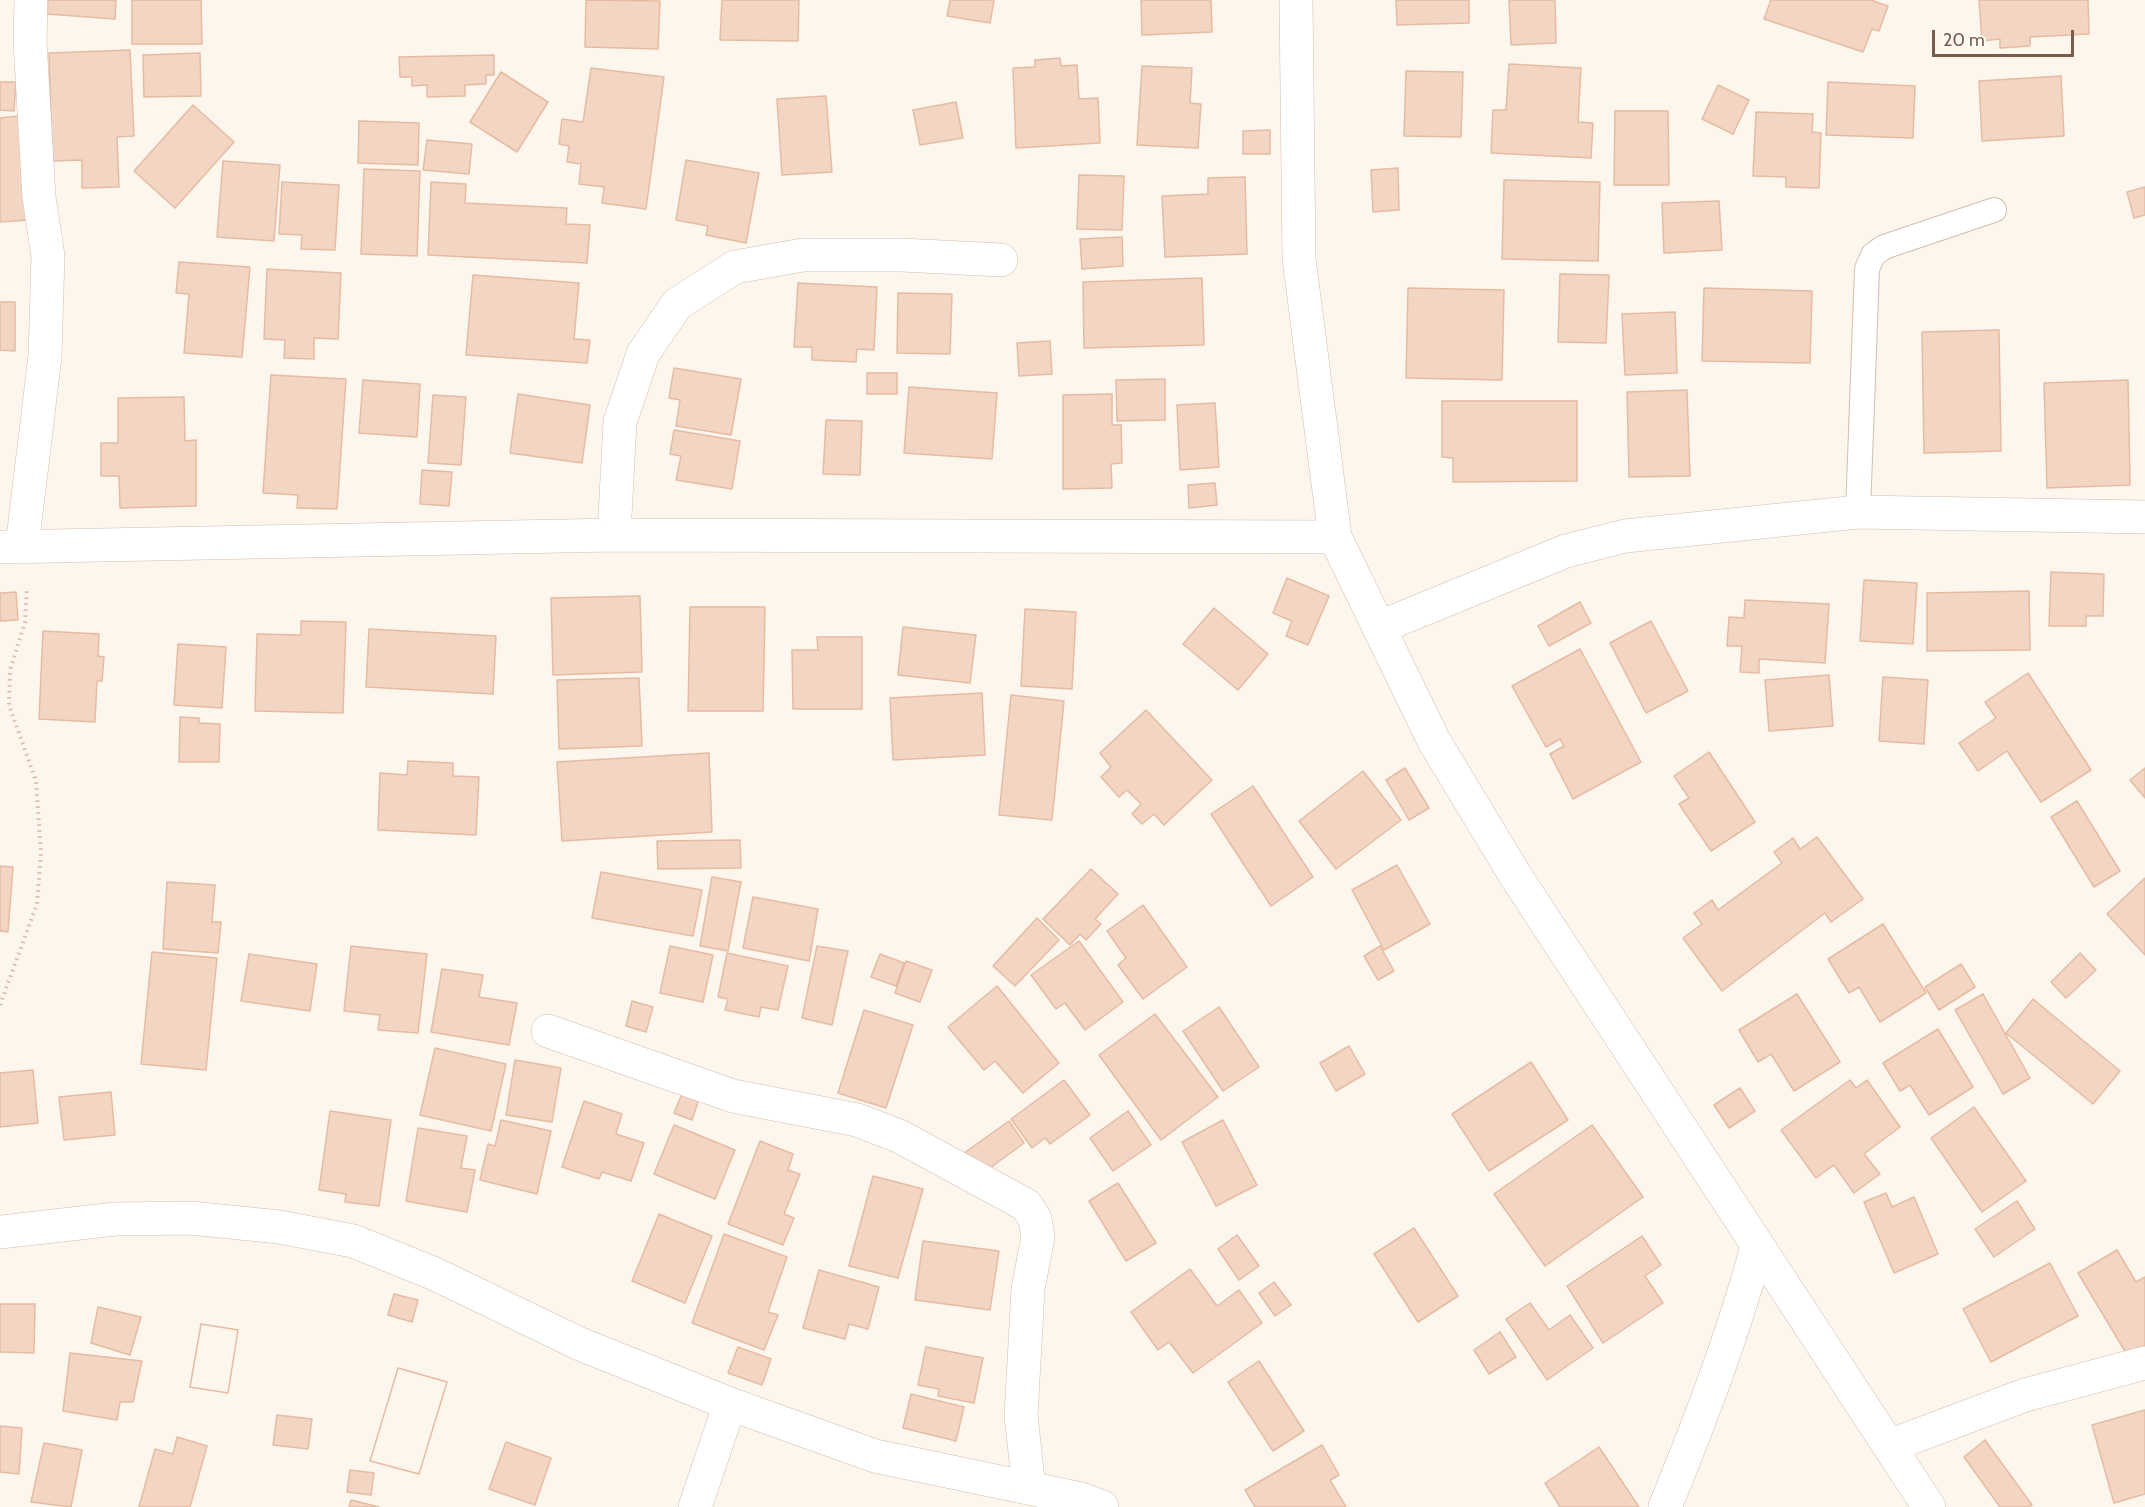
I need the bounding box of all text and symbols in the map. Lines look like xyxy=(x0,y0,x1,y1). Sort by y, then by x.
scale bar xyxy=(1935,18,2078,56)
text: 20 m xyxy=(1943,29,1985,51)

